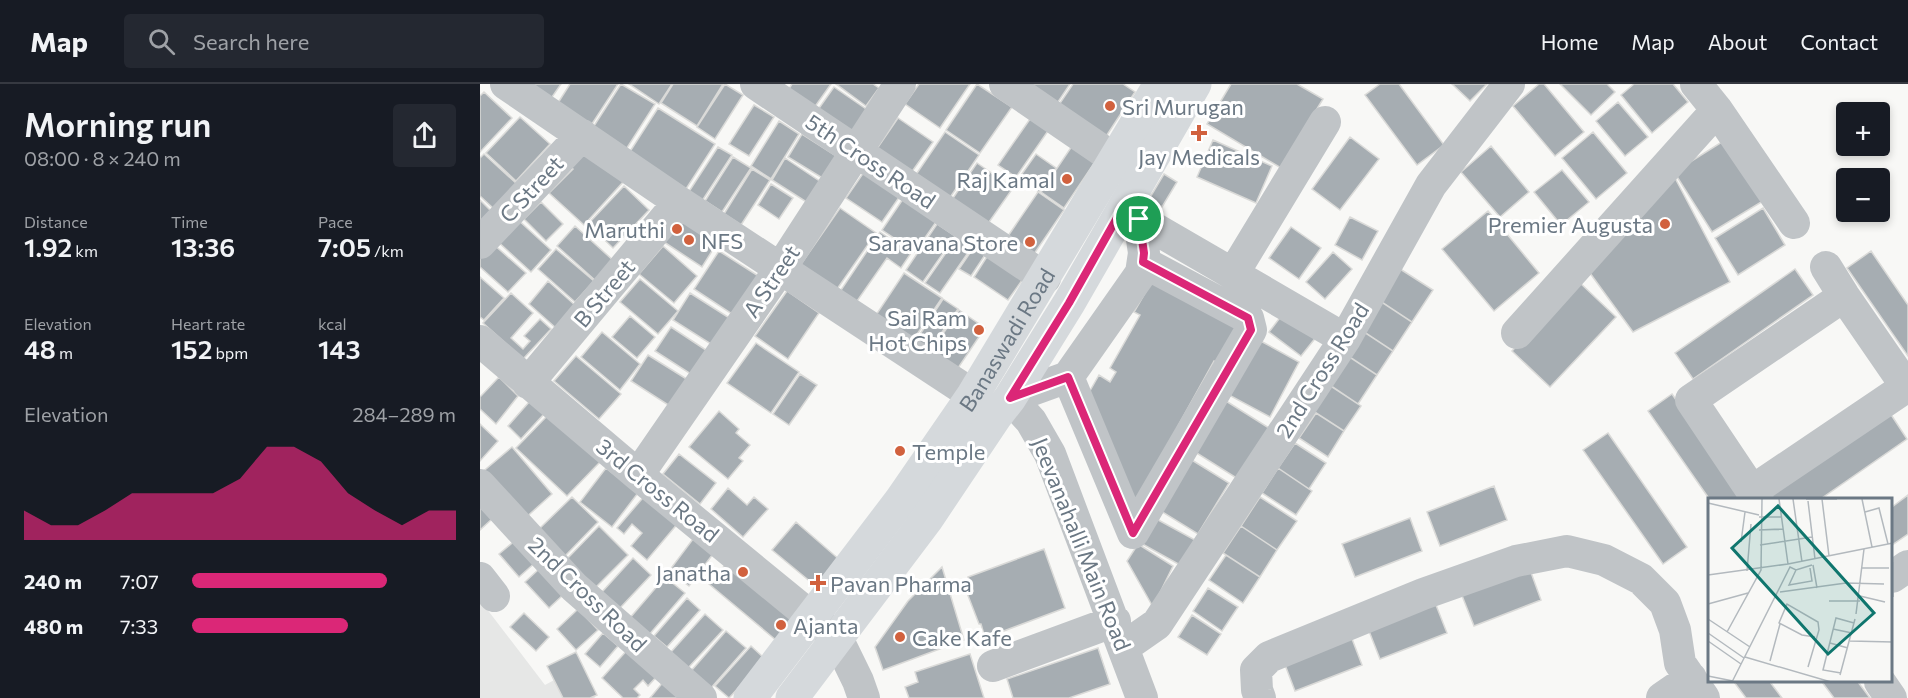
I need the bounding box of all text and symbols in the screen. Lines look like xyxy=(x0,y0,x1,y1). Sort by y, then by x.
search box xyxy=(124,14,544,68)
text: Map xyxy=(30,24,88,58)
icon: search xyxy=(145,25,178,58)
text: Search here xyxy=(193,28,309,55)
text: Home xyxy=(1541,29,1598,54)
text: Map xyxy=(1631,29,1675,54)
text: About xyxy=(1708,29,1767,54)
text: Contact xyxy=(1800,29,1878,54)
place label: Sri Murugan xyxy=(1122,93,1244,120)
marker: Sri Murugan xyxy=(1103,99,1117,113)
map controls xyxy=(1836,102,1890,222)
button: + xyxy=(1836,102,1890,156)
text: Morning run xyxy=(24,103,211,144)
button: share xyxy=(393,104,456,167)
street label: 5th Cross Road xyxy=(801,108,941,214)
marker: Jay Medicals xyxy=(1192,126,1206,140)
place label: Jay Medicals xyxy=(1138,143,1260,170)
text: 08:00 · 8 × 240 m xyxy=(24,146,181,170)
street label: C Street xyxy=(493,150,569,228)
place label: Raj Kamal xyxy=(956,166,1055,193)
button: − xyxy=(1836,168,1890,222)
marker: Raj Kamal xyxy=(1060,172,1074,186)
pin xyxy=(1113,193,1164,244)
icon: arrive xyxy=(1122,202,1155,235)
place label: Premier Augusta xyxy=(1488,211,1653,238)
text: Distance xyxy=(24,212,88,231)
text: Time xyxy=(171,212,208,231)
text: Pace xyxy=(318,212,353,231)
place label: Maruthi xyxy=(584,216,665,243)
marker: Premier Augusta xyxy=(1658,217,1672,231)
marker: Maruthi xyxy=(670,222,684,236)
place label: NFS xyxy=(701,227,743,254)
place label: Saravana Store xyxy=(868,229,1018,256)
text: 1.92 xyxy=(24,231,72,262)
text: 13:36 xyxy=(171,231,235,262)
text: 7:05 xyxy=(318,231,371,262)
marker: NFS xyxy=(682,233,696,247)
marker: Saravana Store xyxy=(1023,235,1037,249)
street label: A Street xyxy=(737,240,805,322)
text: km xyxy=(72,241,98,260)
text: /km xyxy=(371,241,404,260)
street label: B Street xyxy=(568,253,640,333)
street label: Banaswadi Road xyxy=(952,263,1060,416)
street label: 2nd Cross Road xyxy=(1270,298,1374,442)
place label: Sai Ram Hot Chips xyxy=(868,304,967,356)
text: Elevation xyxy=(24,314,92,333)
text: Heart rate xyxy=(171,314,245,333)
text: kcal xyxy=(318,314,347,333)
marker: Sai Ram Hot Chips xyxy=(972,323,986,337)
text: 48 xyxy=(24,333,56,364)
text: 152 xyxy=(171,333,212,364)
text: 143 xyxy=(318,333,360,364)
text: m xyxy=(56,343,73,362)
text: bpm xyxy=(212,343,248,362)
text: Elevation xyxy=(24,402,109,426)
text: 284–289 m xyxy=(352,402,456,426)
street label: 3rd Cross Road xyxy=(591,432,725,548)
street label: Jeevanahalli Main Road xyxy=(1027,434,1137,654)
place label: Temple xyxy=(912,438,985,465)
marker: Temple xyxy=(893,444,907,458)
inset map xyxy=(1708,498,1893,683)
street label: 2nd Cross Road xyxy=(523,531,653,657)
place label: Janatha xyxy=(656,559,731,586)
marker: Janatha xyxy=(736,565,750,579)
text: 240 m xyxy=(24,569,82,593)
text: 7:07 xyxy=(120,569,159,593)
place label: Pavan Pharma xyxy=(830,570,972,597)
marker: Pavan Pharma xyxy=(811,576,825,590)
place label: Ajanta xyxy=(793,612,858,639)
text: 480 m xyxy=(24,614,83,638)
text: 7:33 xyxy=(120,614,158,638)
marker: Ajanta xyxy=(774,618,788,632)
place label: Cake Kafe xyxy=(912,624,1012,651)
marker: Cake Kafe xyxy=(893,630,907,644)

